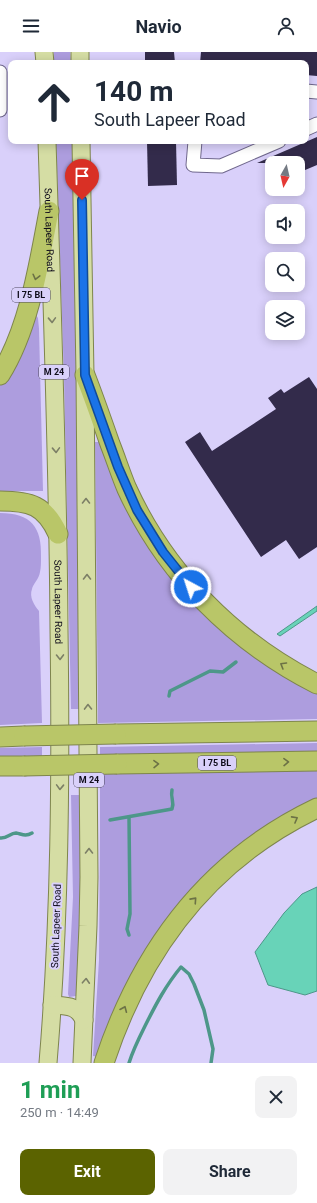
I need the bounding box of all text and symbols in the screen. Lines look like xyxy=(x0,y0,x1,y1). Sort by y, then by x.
icon: menu xyxy=(20,15,42,37)
icon: person xyxy=(275,15,297,37)
text: Navio xyxy=(135,16,182,37)
text: 140 m xyxy=(94,75,173,108)
icon: ahead xyxy=(28,76,80,128)
text: South Lapeer Road xyxy=(94,109,246,130)
north arrow xyxy=(265,156,305,196)
map controls xyxy=(265,156,305,340)
pin xyxy=(65,159,99,200)
icon: arrive xyxy=(71,165,93,187)
street label: South Lapeer Road xyxy=(43,188,57,272)
button: sound xyxy=(265,204,305,244)
button: search xyxy=(265,252,305,292)
one-way arrow xyxy=(32,273,41,280)
road number: I 75 BL xyxy=(12,288,50,302)
button: layers xyxy=(265,300,305,340)
one-way arrow xyxy=(48,317,56,323)
road number: M 24 xyxy=(39,365,69,379)
one-way arrow xyxy=(52,447,60,453)
one-way arrow xyxy=(82,498,90,504)
street label: South Lapeer Road xyxy=(53,560,65,644)
position arrow xyxy=(170,566,212,608)
one-way arrow xyxy=(83,574,91,580)
one-way arrow xyxy=(56,654,64,660)
one-way arrow xyxy=(280,662,287,669)
one-way arrow xyxy=(84,704,92,710)
road number: I 75 BL xyxy=(198,756,236,770)
one-way arrow xyxy=(283,758,289,766)
one-way arrow xyxy=(153,760,159,768)
road number: M 24 xyxy=(74,773,104,787)
one-way arrow xyxy=(56,784,64,790)
one-way arrow xyxy=(291,816,298,824)
one-way arrow xyxy=(85,848,93,854)
street label: South Lapeer Road xyxy=(49,884,63,968)
one-way arrow xyxy=(190,897,197,905)
one-way arrow xyxy=(82,978,90,984)
one-way arrow xyxy=(119,1006,127,1013)
text: 1 min xyxy=(20,1076,80,1104)
button: close xyxy=(255,1076,297,1118)
text: 250 m · 14:49 xyxy=(20,1105,99,1120)
button: Exit xyxy=(20,1149,155,1195)
button: Share xyxy=(163,1149,297,1195)

